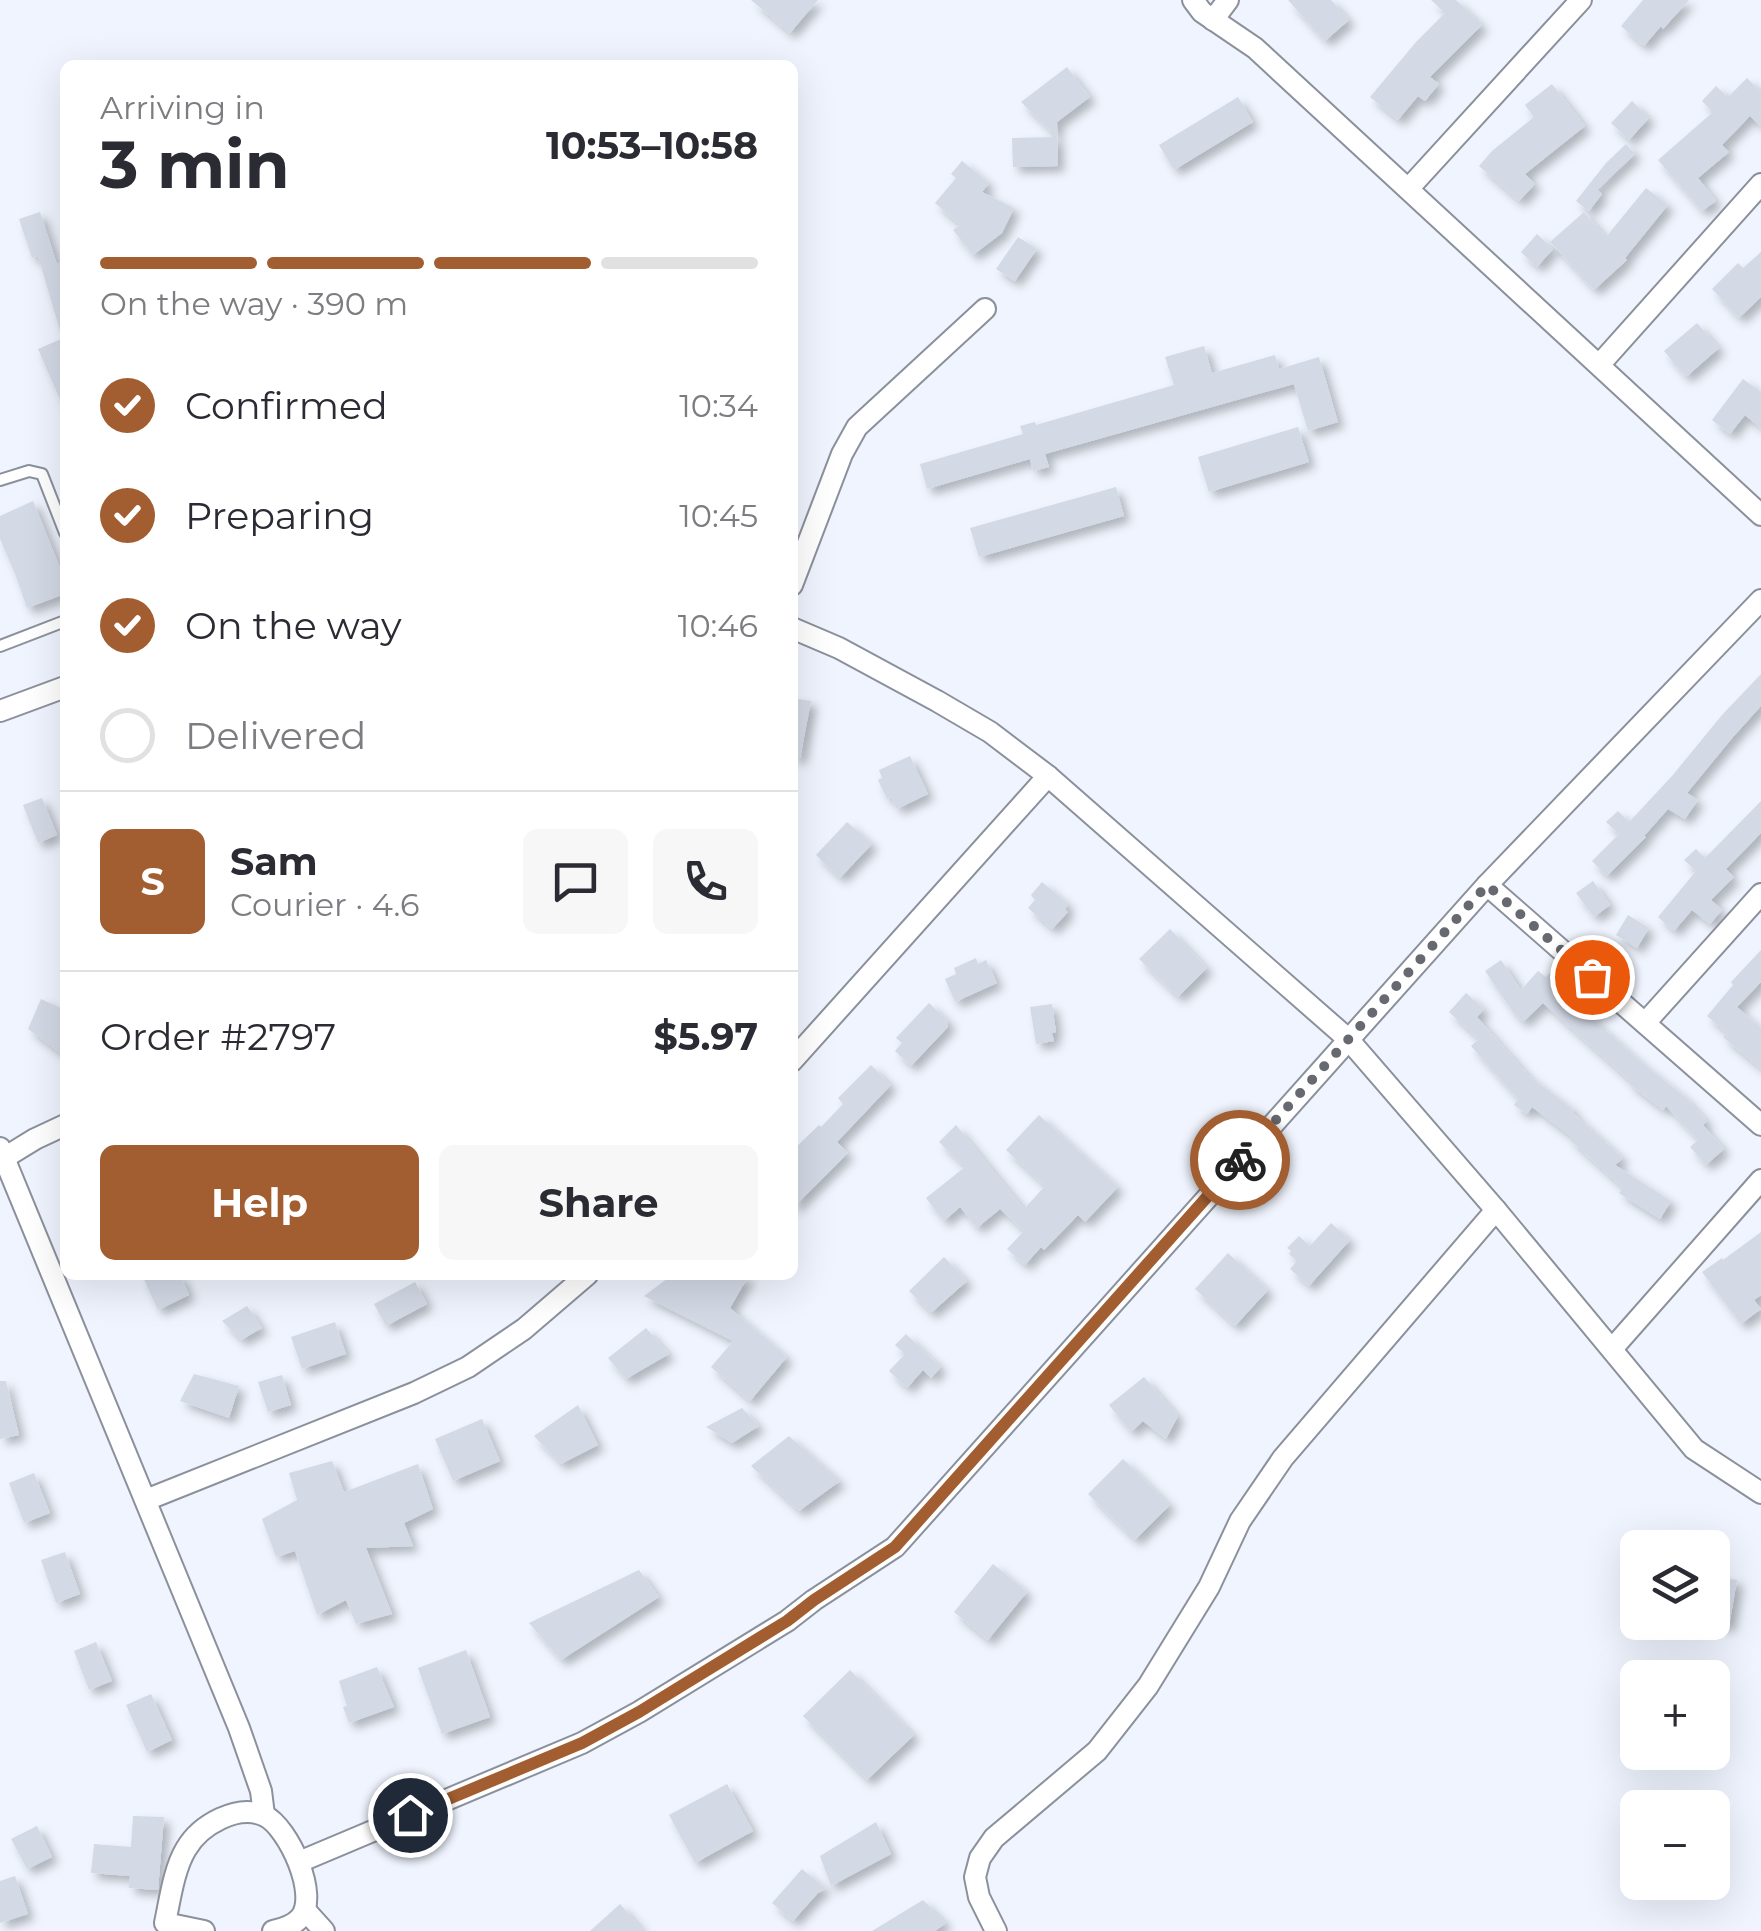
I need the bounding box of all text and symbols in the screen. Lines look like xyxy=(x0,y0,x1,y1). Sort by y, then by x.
text: Arriving in xyxy=(100,88,265,127)
text: 10:53–10:58 xyxy=(546,122,758,169)
text: 3 min xyxy=(100,125,290,204)
text: On the way · 390 m xyxy=(100,284,408,323)
icon: check xyxy=(100,378,155,433)
text: Confirmed xyxy=(185,382,388,429)
text: 10:34 xyxy=(679,386,758,425)
icon: check xyxy=(100,488,155,543)
text: Preparing xyxy=(185,492,374,539)
text: 10:45 xyxy=(679,496,758,535)
icon: check xyxy=(100,598,155,653)
text: On the way xyxy=(185,602,402,649)
text: 10:46 xyxy=(678,606,758,645)
text: Delivered xyxy=(185,712,366,759)
button: chat xyxy=(523,829,628,934)
button: phone xyxy=(653,829,758,934)
text: Sam xyxy=(230,838,318,885)
text: S xyxy=(140,858,165,905)
text: Courier · 4.6 xyxy=(230,885,419,924)
pin xyxy=(1550,935,1635,1020)
icon: bag xyxy=(1565,950,1620,1005)
text: Order #2797 xyxy=(100,1013,336,1060)
text: $5.97 xyxy=(654,1013,758,1060)
courier xyxy=(1190,1110,1290,1210)
icon: bike xyxy=(1213,1133,1268,1188)
button: Help xyxy=(100,1145,419,1260)
button: Share xyxy=(439,1145,758,1260)
map controls xyxy=(1620,1530,1730,1900)
button: layers xyxy=(1620,1530,1730,1640)
button: + xyxy=(1620,1660,1730,1770)
pin xyxy=(368,1773,453,1858)
icon: home xyxy=(383,1788,438,1843)
button: − xyxy=(1620,1790,1730,1900)

